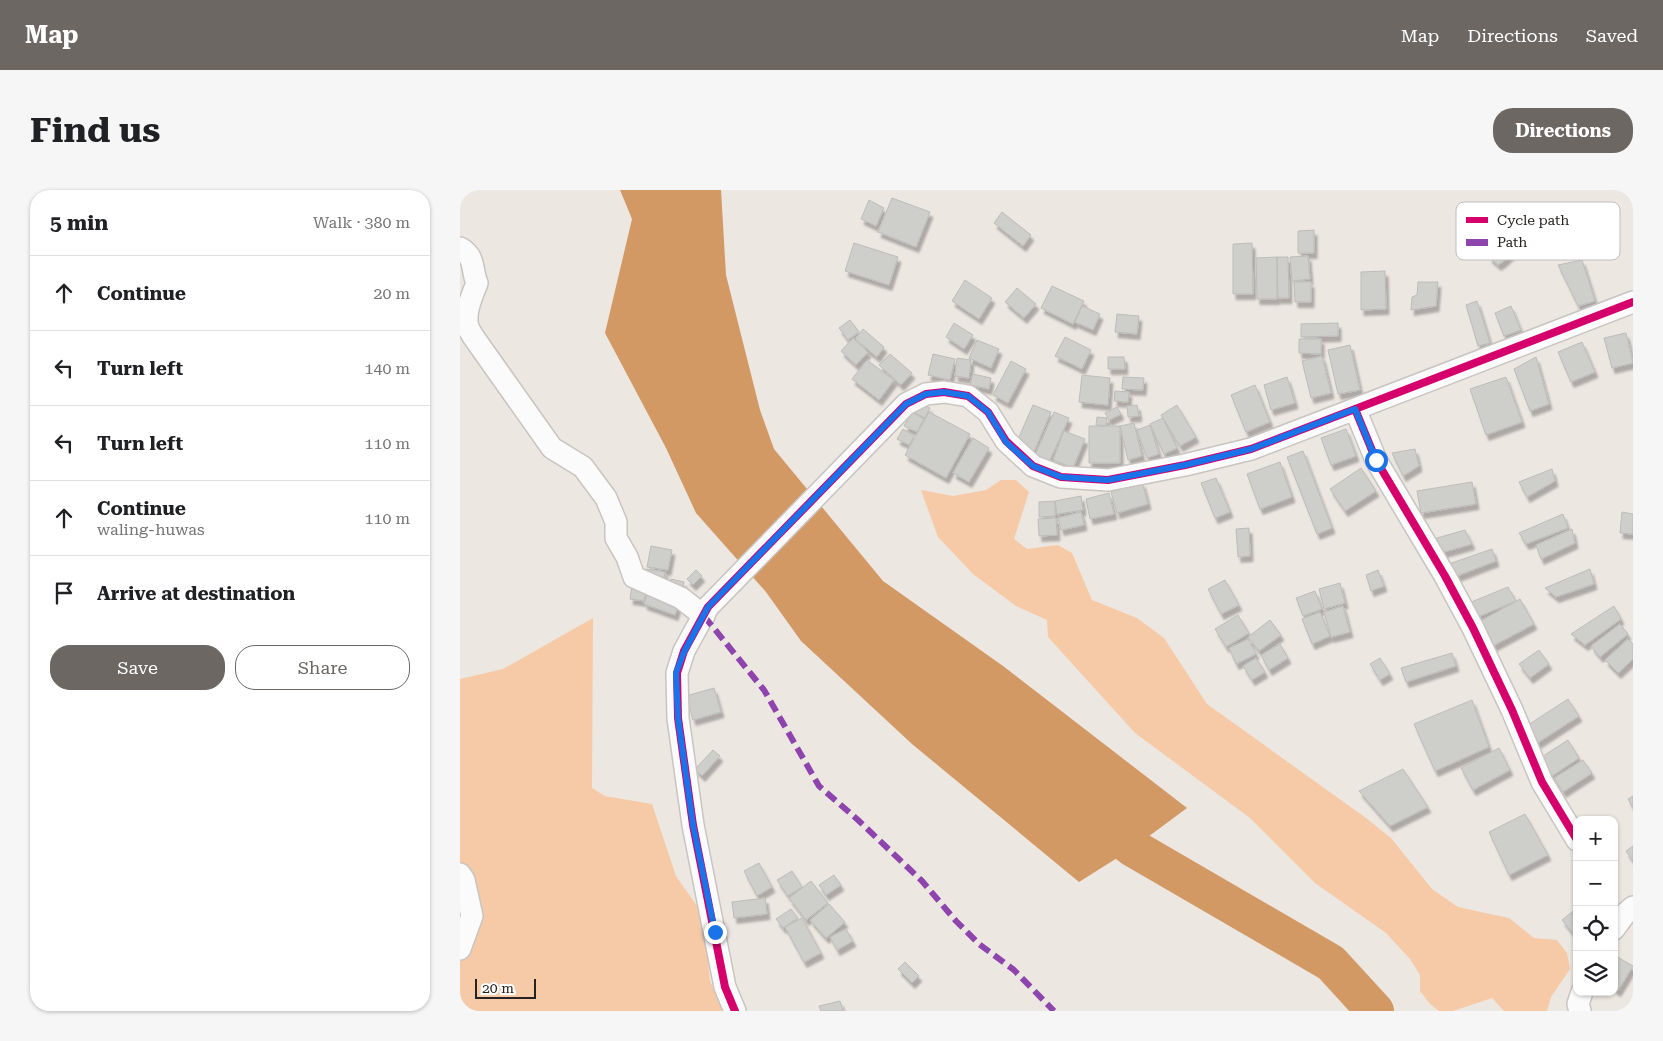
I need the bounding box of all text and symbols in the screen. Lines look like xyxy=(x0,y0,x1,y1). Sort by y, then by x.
text: Map xyxy=(25,21,79,49)
text: Map xyxy=(1401,25,1439,46)
text: Directions xyxy=(1467,25,1558,46)
text: Saved xyxy=(1586,25,1638,46)
button: Directions xyxy=(1493,108,1633,153)
text: Find us xyxy=(30,110,160,151)
legend xyxy=(1456,202,1620,260)
text: 5 min xyxy=(50,211,108,235)
text: Cycle path xyxy=(1497,212,1569,228)
text: Walk · 380 m xyxy=(313,213,410,232)
text: Path xyxy=(1497,234,1527,250)
icon: ahead xyxy=(50,279,78,307)
text: Continue xyxy=(97,282,186,305)
text: 20 m xyxy=(373,284,410,303)
icon: left xyxy=(50,354,78,382)
text: Turn left xyxy=(97,357,183,380)
text: 140 m xyxy=(364,359,410,378)
icon: left xyxy=(50,429,78,457)
text: Turn left xyxy=(97,432,183,455)
text: 110 m xyxy=(364,434,410,453)
route start xyxy=(1365,449,1388,472)
text: Continue xyxy=(97,497,186,520)
icon: ahead xyxy=(50,504,78,532)
text: 110 m xyxy=(364,509,410,528)
text: waling-huwas xyxy=(97,520,205,539)
icon: arrive xyxy=(50,579,78,607)
text: Arrive at destination xyxy=(97,582,295,605)
button: Save xyxy=(50,645,225,690)
button: Share xyxy=(235,645,410,690)
map controls xyxy=(1573,816,1618,996)
button: + xyxy=(1573,816,1618,861)
button: − xyxy=(1573,861,1618,906)
button: locate xyxy=(1573,906,1618,951)
route end xyxy=(704,921,727,944)
button: layers xyxy=(1573,951,1618,996)
scale bar xyxy=(475,976,536,999)
text: 20 m xyxy=(482,980,514,996)

